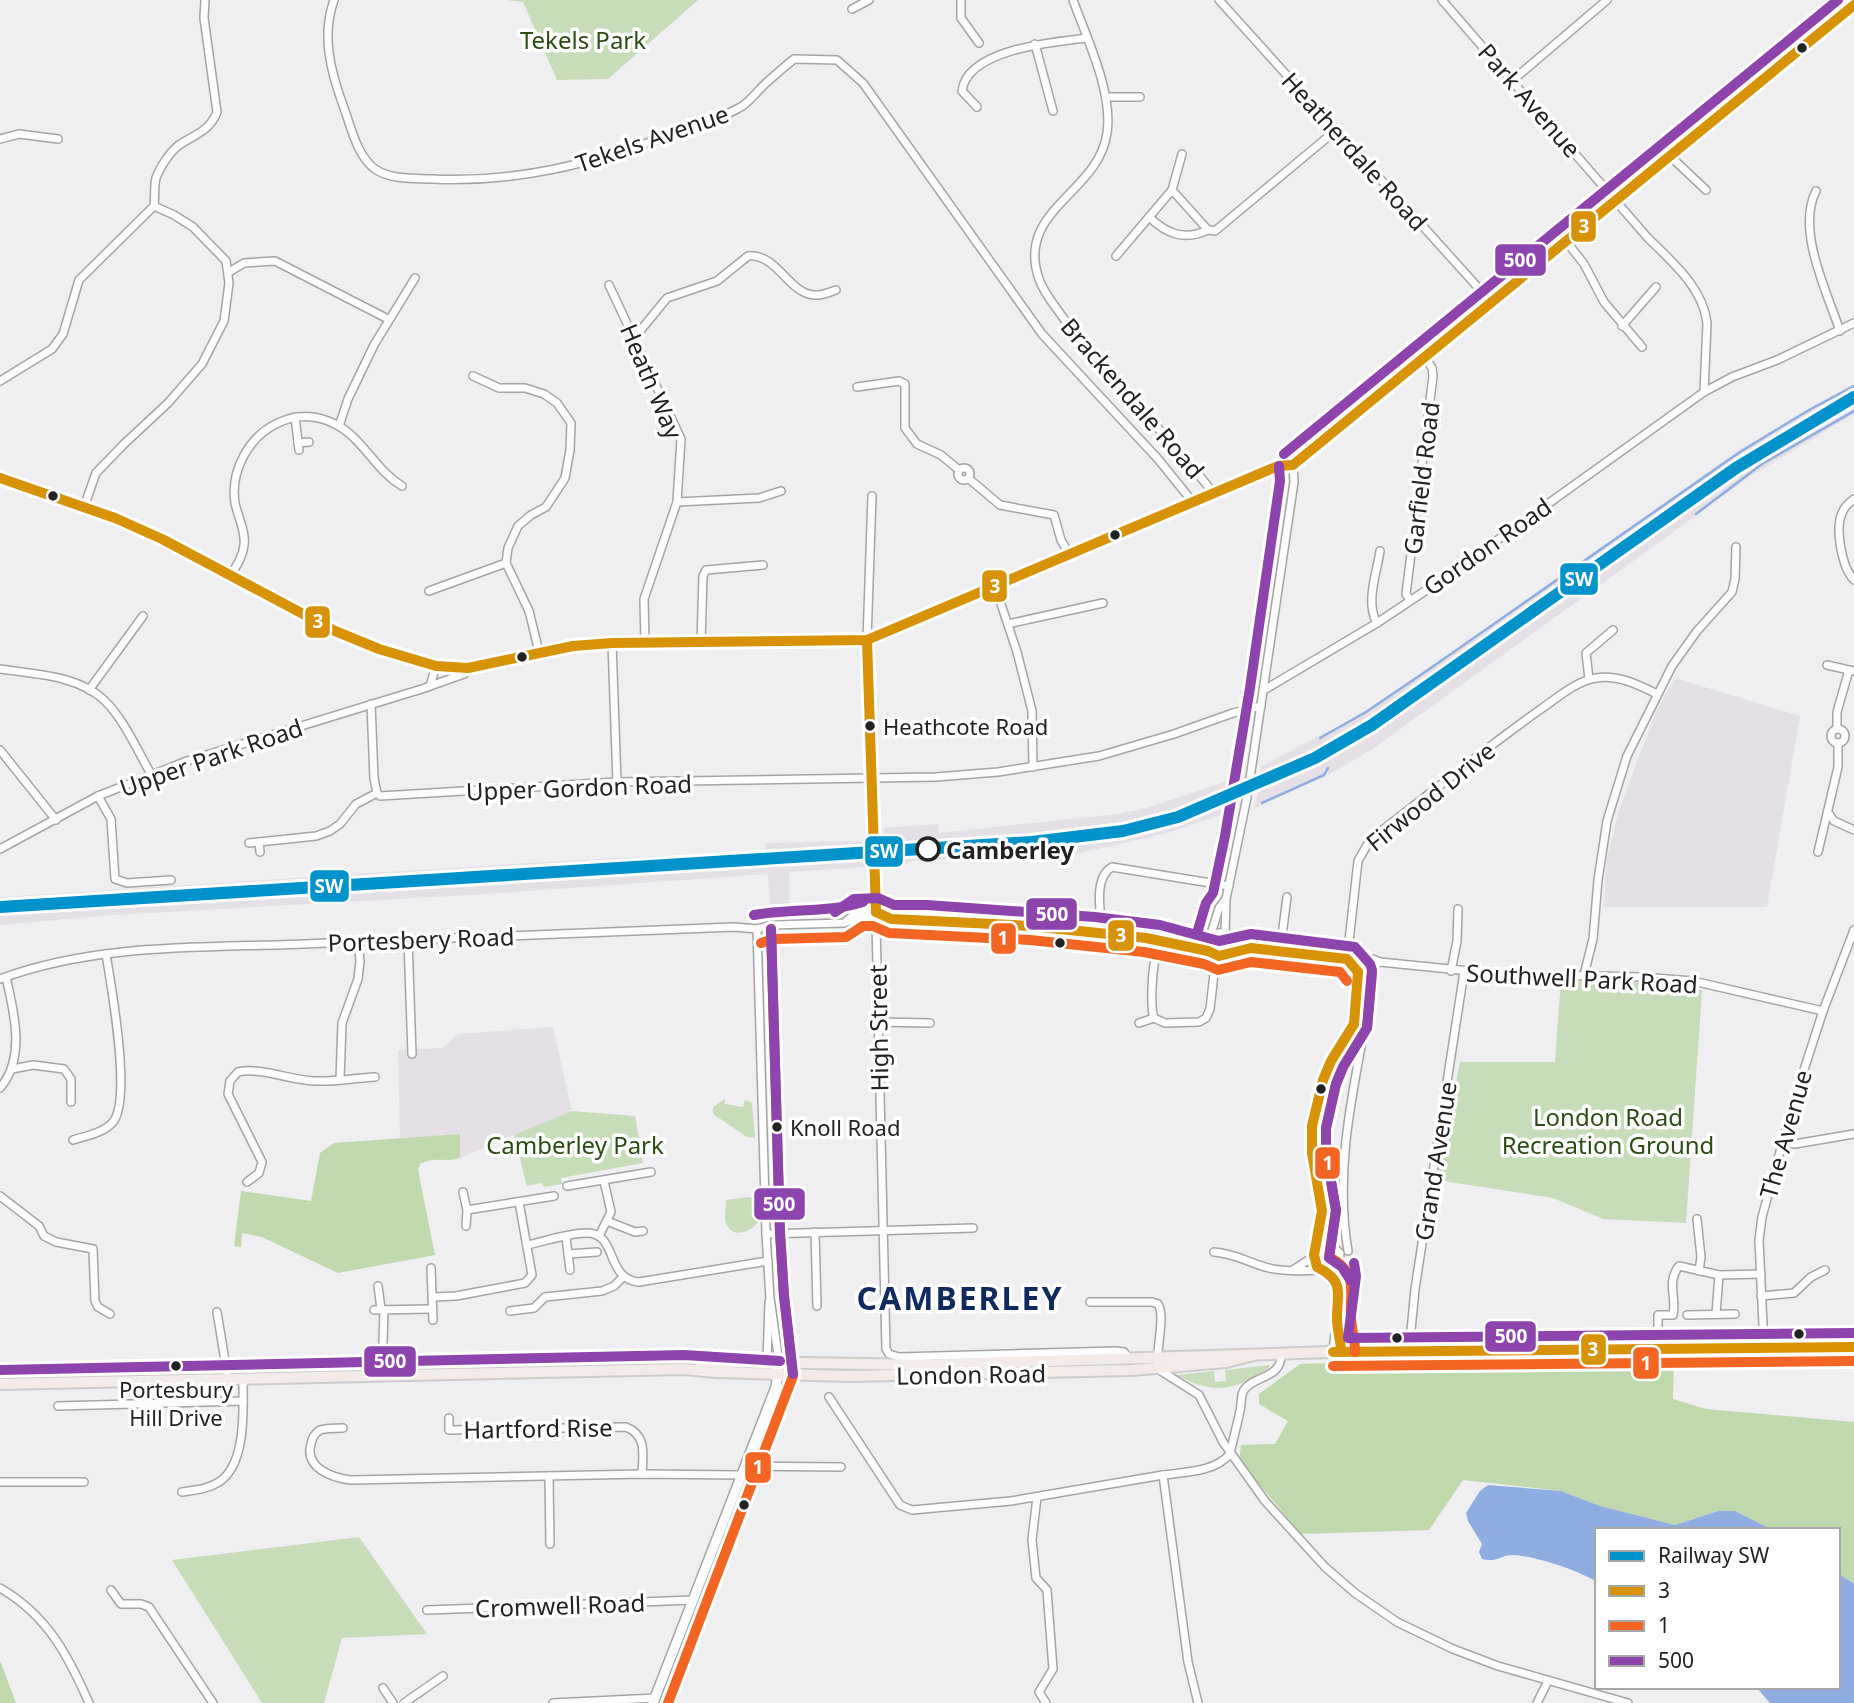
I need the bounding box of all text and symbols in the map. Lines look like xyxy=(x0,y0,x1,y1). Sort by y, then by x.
park label: Tekels Park xyxy=(520,23,646,56)
street label: Park Avenue xyxy=(1471,36,1589,164)
unlabelled marker xyxy=(1795,41,1809,55)
street label: Heatherdale Road xyxy=(1275,64,1435,238)
street label: Tekels Avenue xyxy=(571,96,733,180)
line badge: 3 xyxy=(1570,210,1597,243)
text: 3 xyxy=(1579,213,1590,239)
line badge: 500 xyxy=(1494,243,1547,277)
text: 500 xyxy=(1504,247,1536,273)
street label: Brackendale Road xyxy=(1054,311,1212,485)
street label: Heath Way xyxy=(613,318,691,444)
street label: Garfield Road xyxy=(1395,400,1447,556)
unlabelled marker xyxy=(46,489,60,503)
street label: Gordon Road xyxy=(1416,490,1558,602)
unlabelled marker xyxy=(1108,528,1122,542)
line badge: SW xyxy=(1559,562,1599,596)
text: SW xyxy=(1565,566,1594,592)
line badge: 3 xyxy=(981,569,1008,603)
text: 3 xyxy=(990,573,1001,599)
line badge: 3 xyxy=(304,605,331,639)
text: 3 xyxy=(313,608,324,634)
unlabelled marker xyxy=(515,650,529,664)
street label: Upper Park Road xyxy=(115,710,307,804)
place label: Heathcote Road xyxy=(883,711,1048,741)
marker: Heathcote Road xyxy=(863,719,877,733)
street label: Firwood Drive xyxy=(1359,734,1501,858)
street label: Upper Gordon Road xyxy=(465,767,693,807)
place label: Camberley xyxy=(946,833,1074,866)
line badge: SW xyxy=(864,835,904,868)
marker: Camberley xyxy=(916,837,940,861)
text: SW xyxy=(870,838,899,864)
line badge: SW xyxy=(309,869,350,903)
text: SW xyxy=(315,873,344,899)
line badge: 500 xyxy=(1025,897,1078,931)
text: 500 xyxy=(1036,901,1068,927)
street label: Portesbery Road xyxy=(327,919,515,959)
line badge: 3 xyxy=(1107,919,1135,952)
line badge: 1 xyxy=(990,922,1017,955)
text: 3 xyxy=(1116,922,1127,948)
text: 1 xyxy=(998,925,1008,951)
unlabelled marker xyxy=(1053,936,1067,950)
street label: Southwell Park Road xyxy=(1465,955,1699,1001)
street label: High Street xyxy=(860,964,896,1092)
street label: The Avenue xyxy=(1751,1066,1819,1202)
street label: Grand Avenue xyxy=(1406,1079,1464,1243)
unlabelled marker xyxy=(1314,1082,1328,1096)
park label: London Road Recreation Ground xyxy=(1502,1100,1714,1161)
place label: Knoll Road xyxy=(790,1112,900,1142)
marker: Knoll Road xyxy=(770,1120,784,1134)
park label: Camberley Park xyxy=(486,1128,664,1161)
line badge: 1 xyxy=(1314,1146,1341,1180)
text: 1 xyxy=(1323,1150,1333,1176)
line badge: 500 xyxy=(753,1187,806,1221)
text: 500 xyxy=(763,1191,795,1217)
district label: CAMBERLEY xyxy=(857,1276,1063,1319)
line badge: 500 xyxy=(1484,1320,1537,1353)
text: 500 xyxy=(1495,1323,1527,1349)
unlabelled marker xyxy=(1792,1327,1806,1341)
unlabelled marker xyxy=(1390,1331,1404,1345)
line badge: 3 xyxy=(1580,1333,1607,1366)
text: 3 xyxy=(1588,1336,1599,1362)
line badge: 500 xyxy=(363,1345,417,1378)
line badge: 1 xyxy=(1632,1346,1660,1380)
text: 500 xyxy=(374,1348,406,1374)
text: 1 xyxy=(1641,1350,1651,1376)
street label: London Road xyxy=(896,1356,1046,1392)
marker: Portesbury Hill Drive xyxy=(169,1359,183,1373)
place label: Portesbury Hill Drive xyxy=(119,1374,234,1432)
street label: Hartford Rise xyxy=(463,1410,613,1446)
line badge: 1 xyxy=(744,1451,772,1484)
text: 1 xyxy=(753,1454,763,1480)
unlabelled marker xyxy=(737,1498,751,1512)
legend xyxy=(1595,1528,1840,1689)
text: Railway SW xyxy=(1658,1541,1770,1569)
text: 3 xyxy=(1658,1576,1670,1604)
street label: Cromwell Road xyxy=(474,1586,646,1624)
text: 1 xyxy=(1658,1611,1670,1639)
text: 500 xyxy=(1658,1646,1694,1674)

